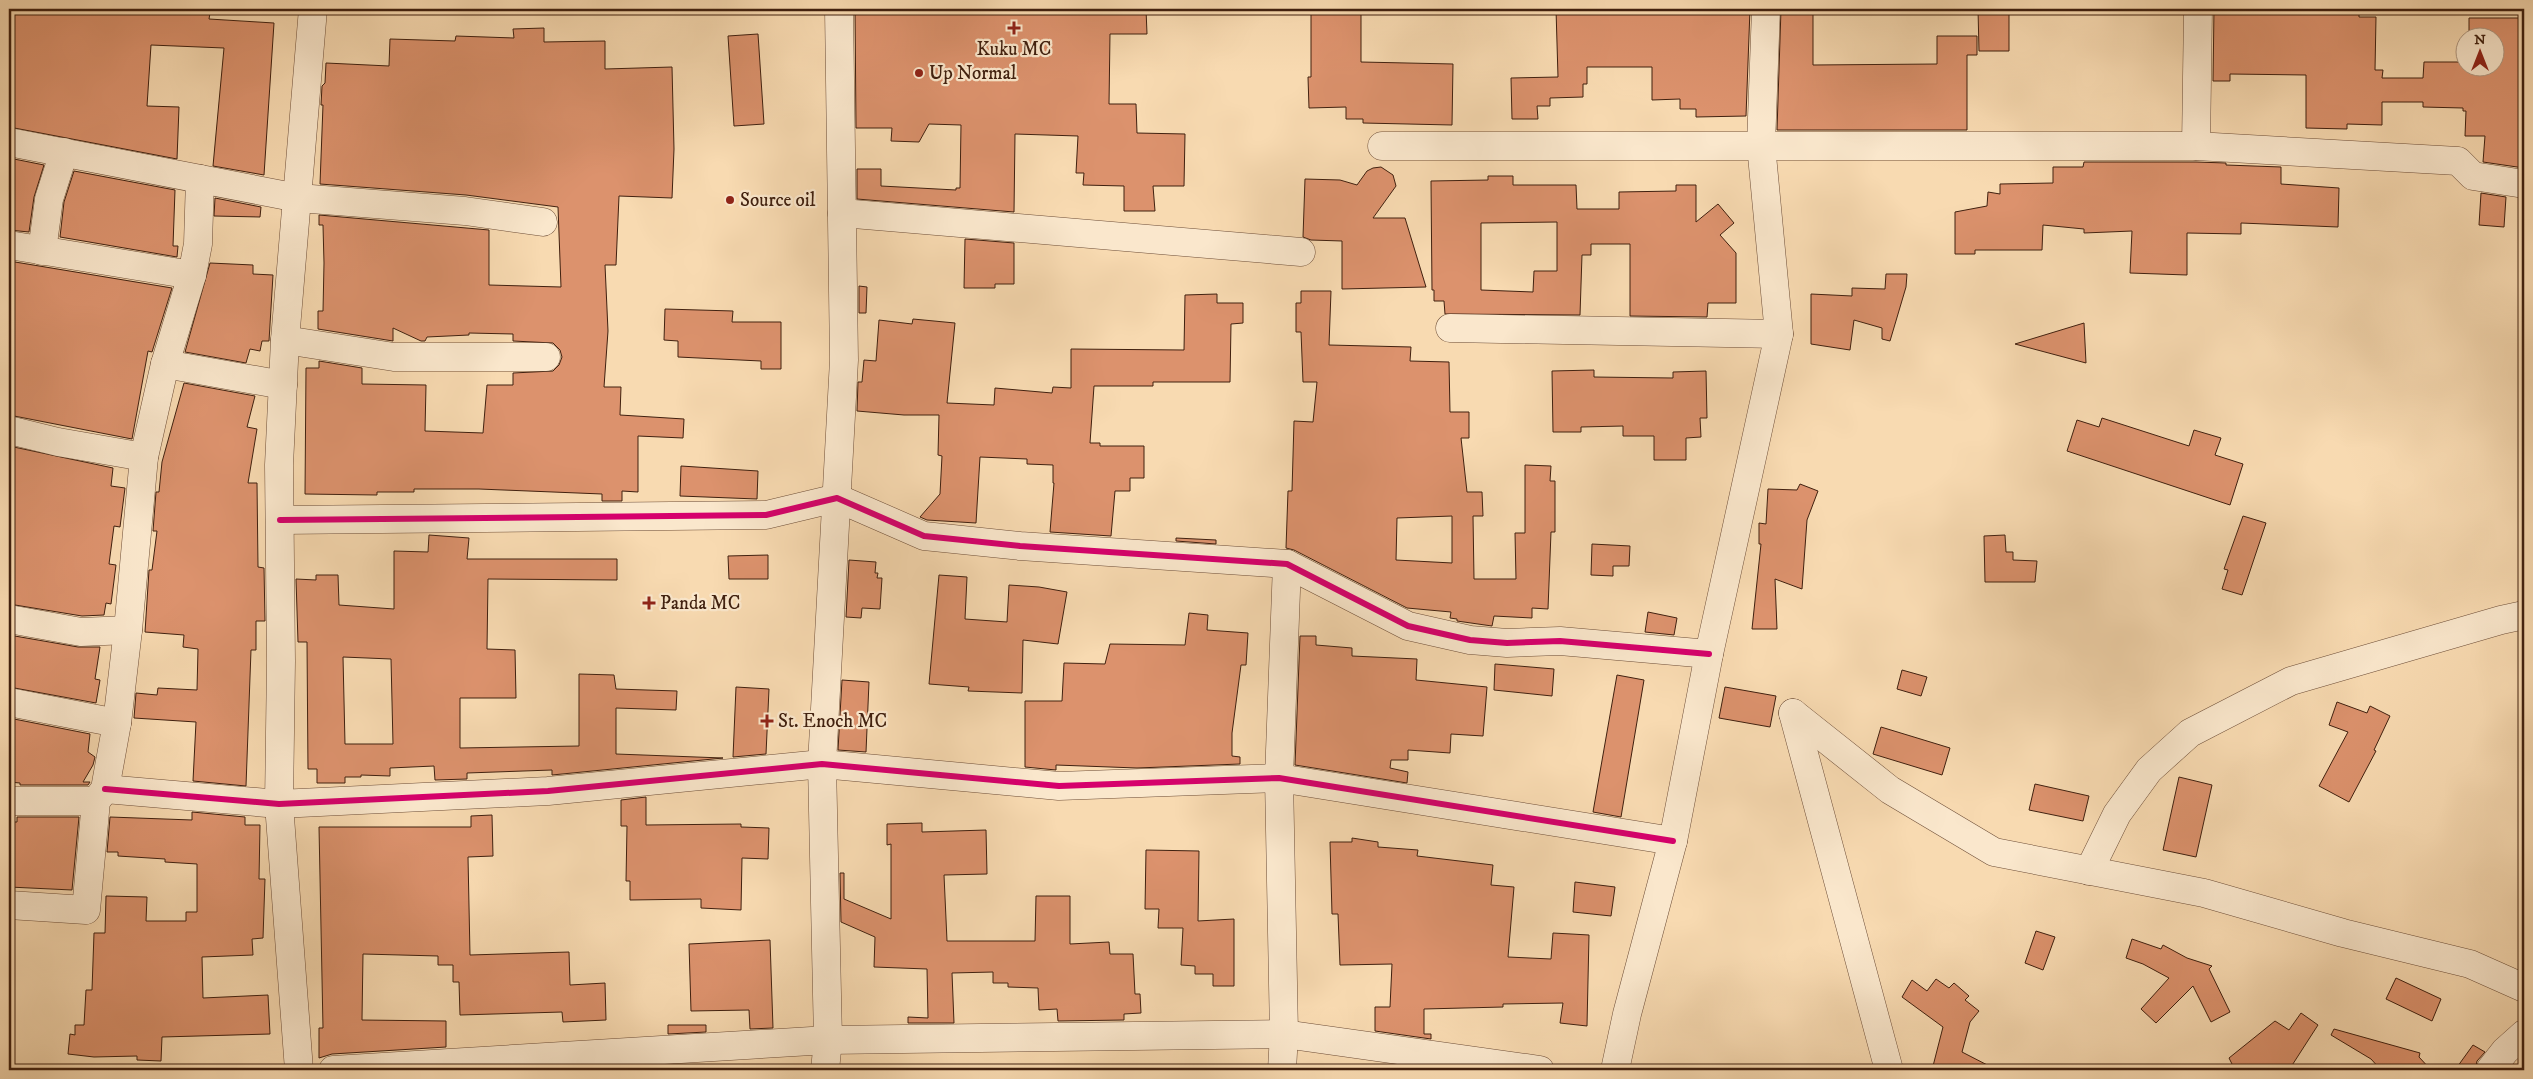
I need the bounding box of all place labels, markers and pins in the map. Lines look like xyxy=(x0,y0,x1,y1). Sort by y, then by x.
marker: Kuku MC xyxy=(1007,21,1021,35)
place label: Kuku MC xyxy=(977,38,1051,61)
place label: Up Normal xyxy=(929,62,1017,85)
marker: Up Normal xyxy=(913,67,925,79)
place label: Source oil xyxy=(740,189,816,212)
marker: Source oil xyxy=(724,194,736,206)
place label: Panda MC xyxy=(660,592,740,615)
marker: Panda MC xyxy=(642,596,656,610)
place label: St. Enoch MC xyxy=(778,710,887,733)
marker: St. Enoch MC xyxy=(760,714,774,728)

